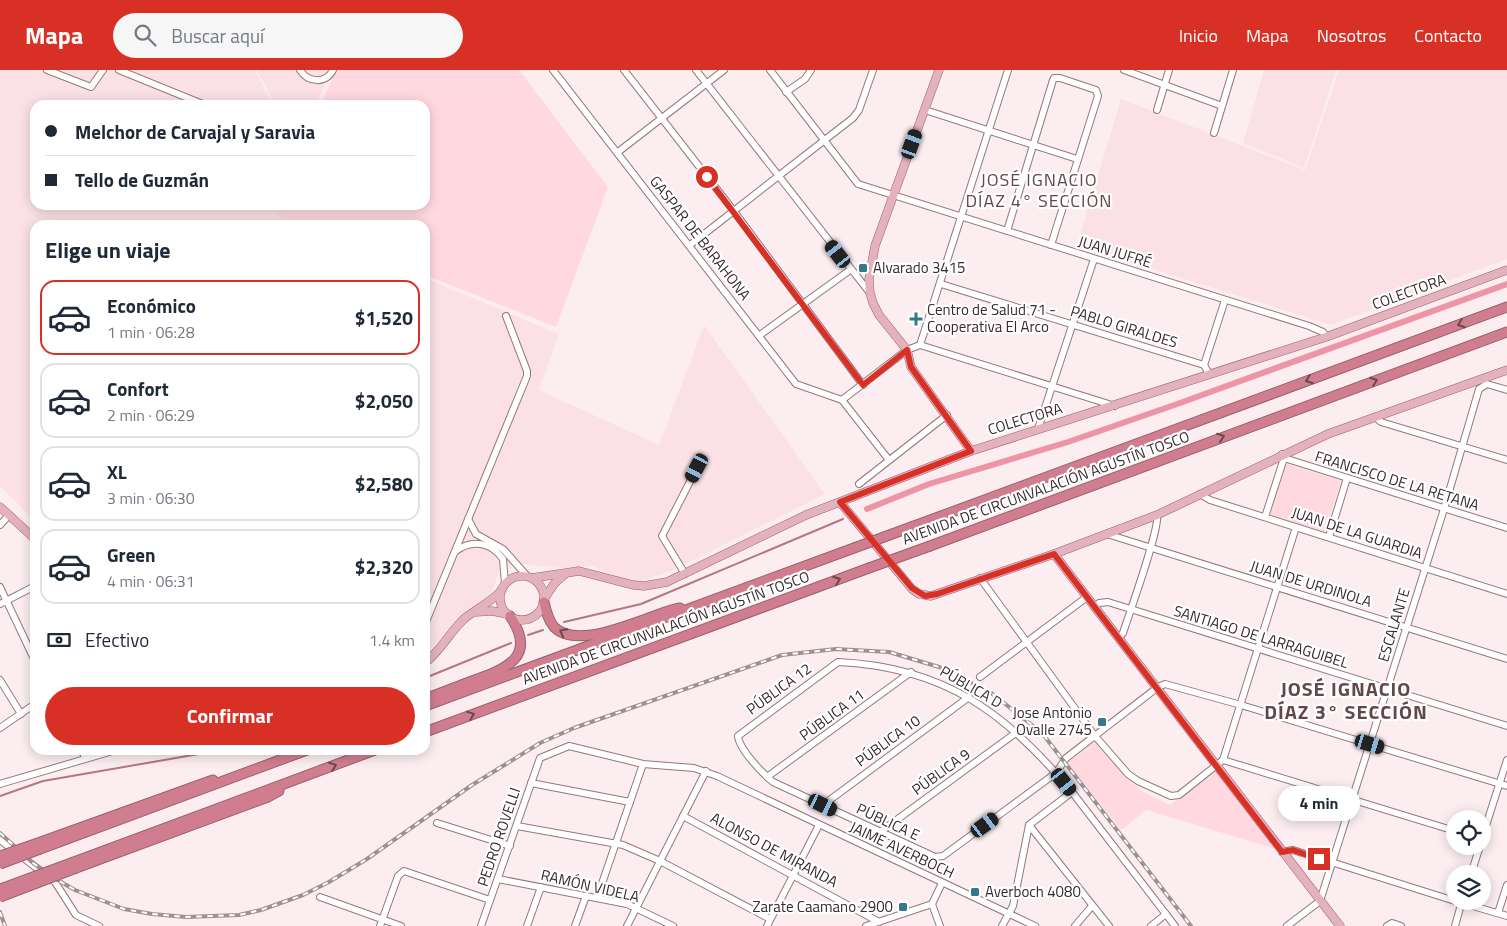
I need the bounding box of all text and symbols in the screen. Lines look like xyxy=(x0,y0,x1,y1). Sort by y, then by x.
search box xyxy=(113,13,463,58)
text: Mapa xyxy=(25,17,83,53)
icon: search xyxy=(131,21,159,49)
text: Buscar aquí xyxy=(171,21,264,50)
text: Inicio xyxy=(1179,22,1218,49)
text: Mapa xyxy=(1246,22,1289,49)
text: Nosotros xyxy=(1317,22,1386,49)
text: Contacto xyxy=(1414,22,1482,49)
text: Melchor de Carvajal y Saravia xyxy=(75,117,315,146)
car xyxy=(899,127,924,161)
text: Tello de Guzmán xyxy=(75,165,209,194)
route start xyxy=(696,166,718,188)
district label: JOSÉ IGNACIO DÍAZ 4° SECCIÓN xyxy=(966,166,1112,214)
street label: GASPAR DE BARAHONA xyxy=(644,170,756,305)
street label: JUAN JUFRÉ xyxy=(1076,229,1155,274)
text: Elige un viaje xyxy=(45,233,171,267)
car xyxy=(822,238,853,270)
place label: Alvarado 3415 xyxy=(873,256,965,279)
marker: Alvarado 3415 xyxy=(857,262,869,274)
street label: COLECTORA xyxy=(1369,268,1449,316)
text: Económico xyxy=(107,291,196,320)
icon: car xyxy=(47,295,92,340)
place label: Centro de Salud 71 - Cooperativa El Arco xyxy=(927,298,1056,338)
street label: PABLO GIRALDES xyxy=(1068,299,1181,354)
text: $1,520 xyxy=(355,303,413,332)
marker: Centro de Salud 71 - Cooperativa El Arco xyxy=(909,312,923,326)
one-way arrow xyxy=(1457,318,1466,328)
text: 1 min · 06:28 xyxy=(107,320,195,344)
text: Confort xyxy=(107,374,169,403)
one-way arrow xyxy=(1305,374,1314,384)
one-way arrow xyxy=(1369,377,1378,387)
icon: car xyxy=(47,378,92,423)
text: $2,050 xyxy=(355,386,413,415)
street label: COLECTORA xyxy=(985,396,1065,441)
text: 2 min · 06:29 xyxy=(107,403,195,427)
street label: AVENIDA DE CIRCUNVALACIÓN AGUSTÍN TOSCO xyxy=(899,425,1193,550)
one-way arrow xyxy=(1217,433,1225,443)
street label: FRANCISCO DE LA RETANA xyxy=(1312,445,1482,516)
car xyxy=(683,451,710,485)
text: XL xyxy=(107,457,127,486)
icon: car xyxy=(47,461,92,506)
text: $2,580 xyxy=(355,469,413,498)
text: 3 min · 06:30 xyxy=(107,486,195,510)
street label: JUAN DE LA GUARDIA xyxy=(1289,501,1426,565)
text: Green xyxy=(107,540,156,569)
icon: car xyxy=(47,544,92,589)
text: $2,320 xyxy=(355,552,413,581)
street label: JUAN DE URDINOLA xyxy=(1248,554,1375,613)
street label: AVENIDA DE CIRCUNVALACIÓN AGUSTÍN TOSCO xyxy=(519,565,813,690)
text: 4 min · 06:31 xyxy=(107,569,195,593)
one-way arrow xyxy=(832,576,840,586)
street label: ESCALANTE xyxy=(1371,585,1416,665)
street label: SANTIAGO DE LARRAGUIBEL xyxy=(1171,599,1351,674)
text: Efectivo xyxy=(85,625,149,654)
icon: cash xyxy=(45,626,73,654)
text: 1.4 km xyxy=(369,628,415,652)
one-way arrow xyxy=(559,628,568,638)
street label: PÚBLICA 12 xyxy=(741,657,816,720)
street label: PÚBLICA D xyxy=(936,659,1007,714)
district label: JOSÉ IGNACIO DÍAZ 3° SECCIÓN xyxy=(1264,673,1428,727)
street label: PÚBLICA 11 xyxy=(794,683,869,746)
button: Confirmar xyxy=(45,687,415,745)
place label: Jose Antonio Ovalle 2745 xyxy=(1013,701,1092,741)
street label: PÚBLICA 10 xyxy=(850,709,925,772)
one-way arrow xyxy=(466,710,474,720)
marker: Jose Antonio Ovalle 2745 xyxy=(1096,716,1108,728)
car xyxy=(1353,732,1386,756)
street label: PÚBLICA 9 xyxy=(907,742,975,801)
one-way arrow xyxy=(328,762,337,772)
car xyxy=(1048,766,1079,798)
street label: PEDRO ROVELLI xyxy=(471,784,526,889)
callout: 4 min xyxy=(1278,786,1360,822)
text: 4 min xyxy=(1300,791,1338,815)
car xyxy=(806,792,839,818)
street label: PÚBLICA E xyxy=(853,797,924,846)
street label: ALONSO DE MIRANDA xyxy=(706,806,842,893)
car xyxy=(968,810,1001,840)
map controls xyxy=(1446,810,1491,910)
button: locate xyxy=(1446,810,1491,855)
street label: JAIME AVERBOCH xyxy=(846,815,958,884)
route end xyxy=(1308,848,1330,870)
street label: RAMÓN VIDELA xyxy=(539,863,642,908)
button: layers xyxy=(1446,865,1491,910)
place label: Averboch 4080 xyxy=(985,880,1081,903)
marker: Averboch 4080 xyxy=(969,886,981,898)
place label: Zarate Caamano 2900 xyxy=(752,895,893,918)
marker: Zarate Caamano 2900 xyxy=(897,901,909,913)

